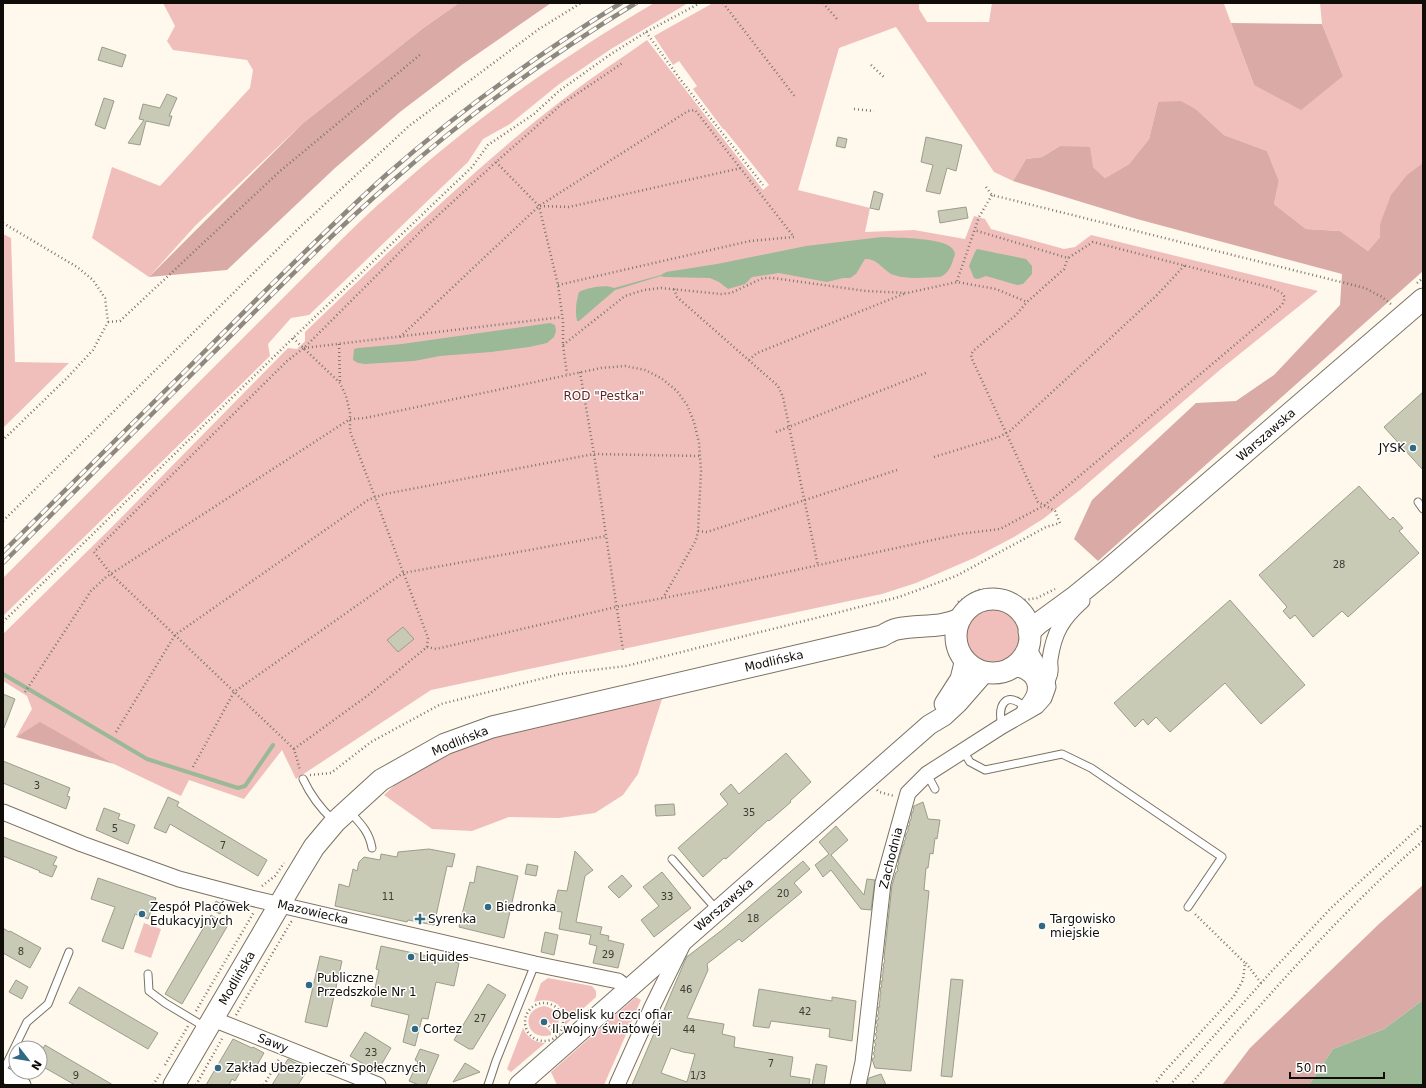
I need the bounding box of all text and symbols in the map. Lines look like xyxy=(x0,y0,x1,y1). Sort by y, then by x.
park label: ROD "Pestka" xyxy=(563,389,645,403)
street label: Warszawska xyxy=(1234,406,1298,464)
place label: JYSK xyxy=(1378,441,1406,455)
marker: JYSK xyxy=(1408,443,1418,453)
house number: 28 xyxy=(1333,559,1345,570)
street label: Modlińska xyxy=(743,647,805,675)
street label: Modlińska xyxy=(430,723,490,759)
house number: 3 xyxy=(34,780,40,791)
house number: 35 xyxy=(743,807,755,818)
house number: 5 xyxy=(112,823,118,834)
street label: Zachodnia xyxy=(877,826,905,890)
house number: 7 xyxy=(220,840,226,851)
street label: Warszawska xyxy=(692,876,756,934)
house number: 20 xyxy=(777,888,789,899)
house number: 11 xyxy=(382,891,394,902)
house number: 33 xyxy=(661,891,673,902)
street label: Mazowiecka xyxy=(276,897,350,927)
place label: Zespół Placówek Edukacyjnych xyxy=(150,900,250,928)
place label: Biedronka xyxy=(496,900,556,914)
marker: Biedronka xyxy=(483,902,493,912)
marker: Zespół Placówek Edukacyjnych xyxy=(137,909,147,919)
place label: Syrenka xyxy=(428,912,476,926)
place label: Targowisko miejskie xyxy=(1049,912,1116,940)
house number: 18 xyxy=(747,913,759,924)
marker: Syrenka xyxy=(415,914,425,924)
marker: Targowisko miejskie xyxy=(1037,921,1047,931)
house number: 8 xyxy=(18,946,24,957)
street label: Modlińska xyxy=(216,949,258,1007)
house number: 29 xyxy=(602,949,614,960)
place label: Liquides xyxy=(419,950,469,964)
marker: Liquides xyxy=(406,952,416,962)
place label: Publiczne Przedszkole Nr 1 xyxy=(317,971,417,999)
marker: Publiczne Przedszkole Nr 1 xyxy=(304,980,314,990)
house number: 46 xyxy=(680,984,692,995)
house number: 42 xyxy=(799,1006,811,1017)
place label: Obelisk ku czci ofiar II wojny światowej xyxy=(552,1008,672,1036)
house number: 27 xyxy=(474,1013,486,1024)
marker: Obelisk ku czci ofiar II wojny światowej xyxy=(539,1017,549,1027)
place label: Cortez xyxy=(423,1022,462,1036)
marker: Cortez xyxy=(410,1024,420,1034)
house number: 44 xyxy=(683,1024,695,1035)
street label: Sawy xyxy=(256,1031,290,1055)
north arrow xyxy=(8,1040,48,1080)
house number: 23 xyxy=(365,1047,377,1058)
scale bar xyxy=(1290,1054,1384,1080)
text: N xyxy=(28,1058,44,1072)
house number: 7 xyxy=(768,1058,774,1069)
place label: Zakład Ubezpieczeń Społecznych xyxy=(226,1061,426,1075)
text: 50 m xyxy=(1296,1061,1327,1075)
marker: Zakład Ubezpieczeń Społecznych xyxy=(213,1063,223,1073)
house number: 9 xyxy=(73,1070,79,1081)
house number: 1/3 xyxy=(690,1070,706,1081)

